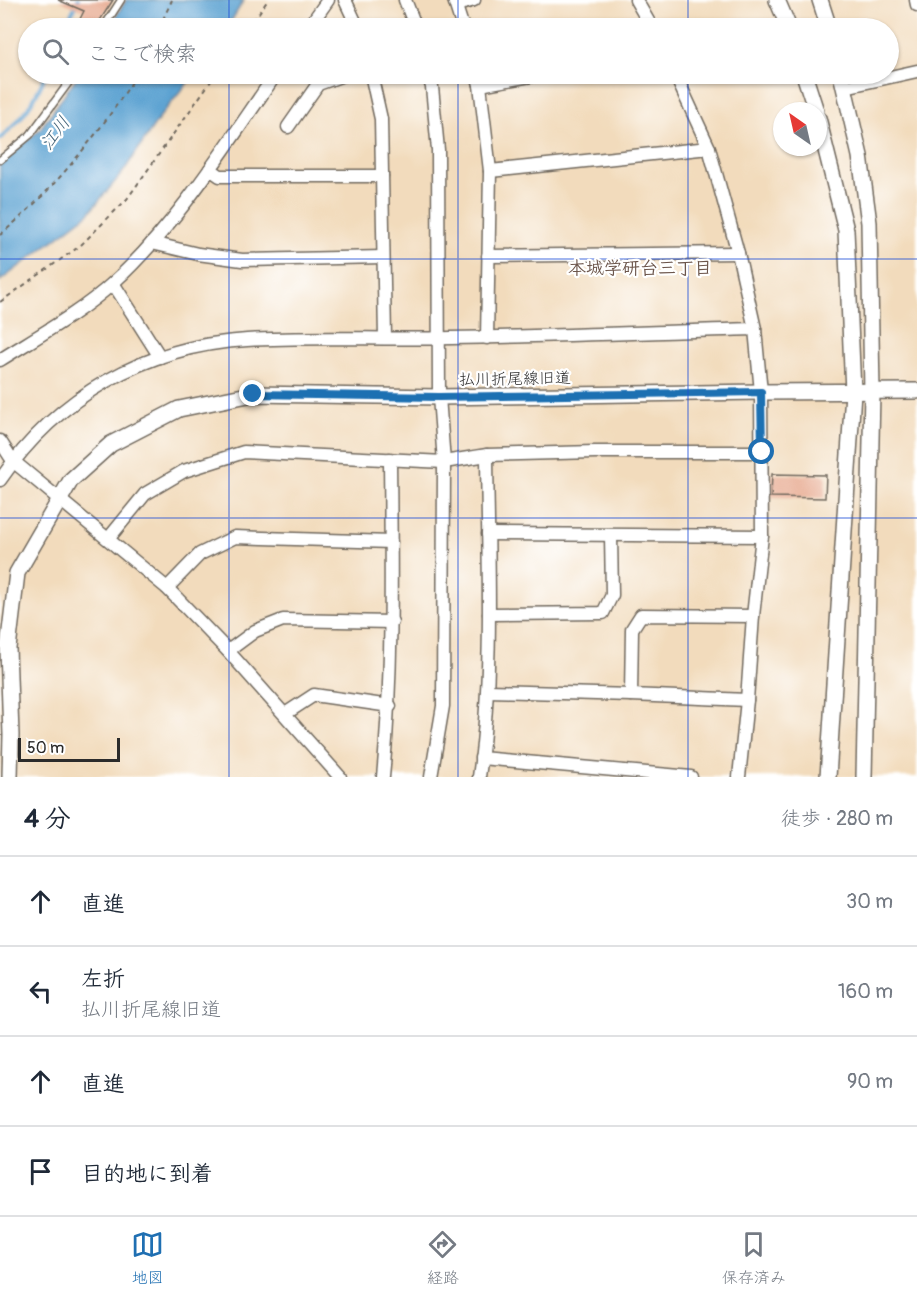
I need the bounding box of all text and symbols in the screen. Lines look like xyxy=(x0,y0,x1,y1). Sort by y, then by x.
search box xyxy=(18,18,899,84)
icon: search xyxy=(39,35,72,68)
text: ここで検索 xyxy=(87,40,197,68)
north arrow xyxy=(773,102,827,156)
water label: 江川 xyxy=(35,112,75,155)
district label: 本城学研台三丁目 xyxy=(568,257,712,280)
street label: 払川折尾線旧道 xyxy=(459,368,571,390)
route end xyxy=(239,380,265,406)
route start xyxy=(748,438,774,464)
scale bar xyxy=(18,735,120,762)
text: 50 m xyxy=(27,738,64,758)
text: 4 分 xyxy=(24,803,71,835)
text: 徒歩 · 280 m xyxy=(781,806,893,831)
icon: ahead xyxy=(24,885,57,918)
text: 30 m xyxy=(846,889,893,914)
text: 直進 xyxy=(81,890,125,918)
text: 左折 xyxy=(81,965,125,993)
icon: left xyxy=(24,975,57,1008)
text: 160 m xyxy=(838,979,893,1004)
text: 払川折尾線旧道 xyxy=(81,997,221,1022)
icon: ahead xyxy=(24,1065,57,1098)
text: 90 m xyxy=(847,1069,893,1094)
text: 直進 xyxy=(81,1070,125,1098)
icon: arrive xyxy=(24,1155,57,1188)
text: 目的地に到着 xyxy=(81,1160,213,1188)
tab: 地図 xyxy=(131,1228,164,1288)
tab: 経路 xyxy=(426,1228,459,1288)
tab: 保存済み xyxy=(722,1228,786,1288)

